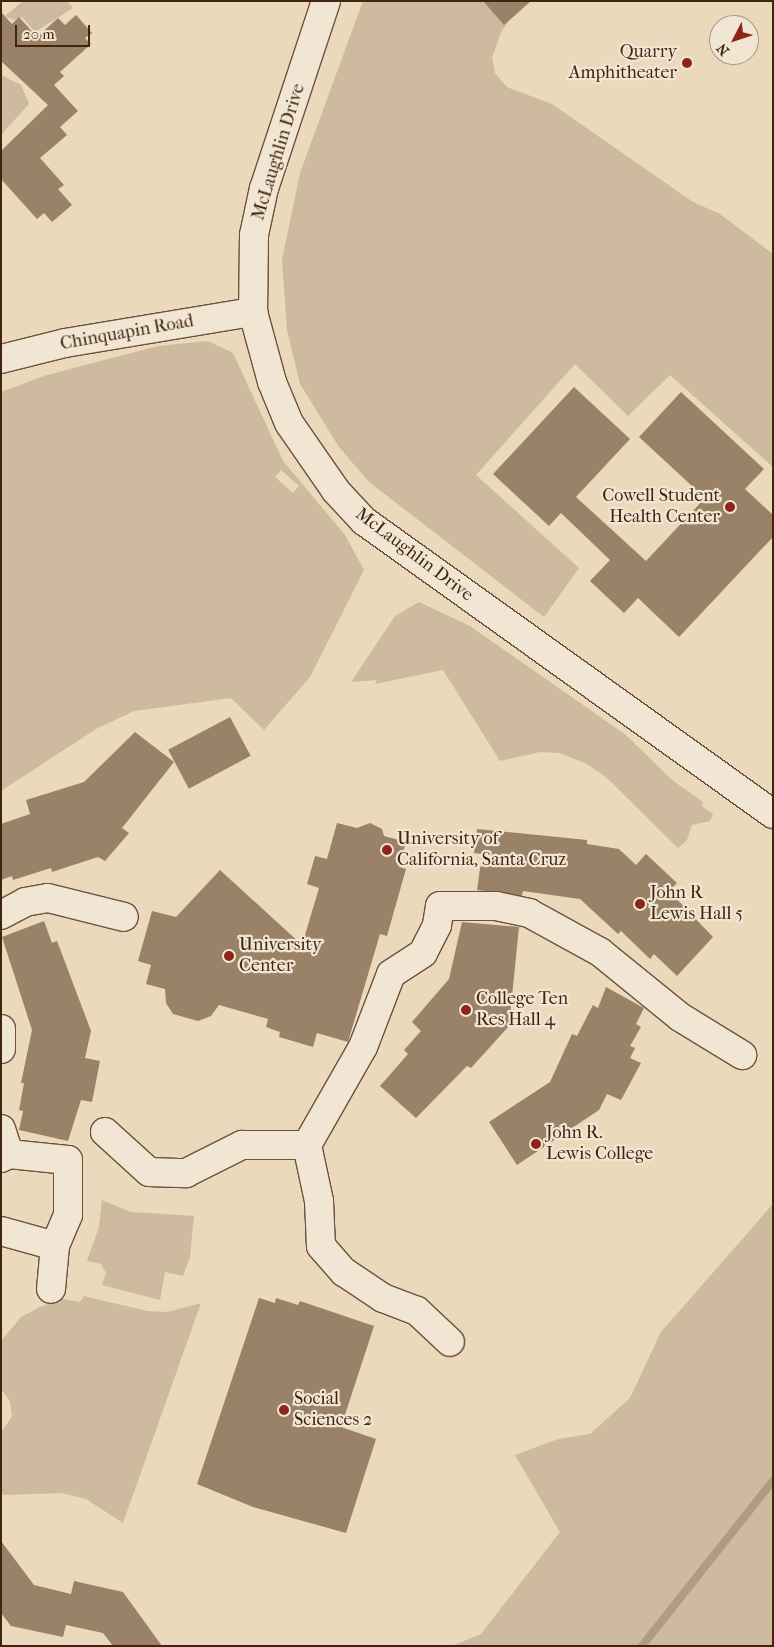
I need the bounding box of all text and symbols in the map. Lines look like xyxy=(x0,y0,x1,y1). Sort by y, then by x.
scale bar xyxy=(18,15,92,47)
north arrow xyxy=(709,15,759,65)
text: 20 m xyxy=(23,25,55,43)
text: N xyxy=(713,40,733,59)
place label: Quarry Amphitheater xyxy=(569,42,677,84)
marker: Quarry Amphitheater xyxy=(681,57,693,69)
street label: McLaughlin Drive xyxy=(248,81,310,223)
street label: Chinquapin Road xyxy=(59,311,195,355)
place label: Cowell Student Health Center xyxy=(602,486,720,528)
marker: Cowell Student Health Center xyxy=(724,501,736,513)
street label: McLaughlin Drive xyxy=(351,504,477,606)
place label: University of California, Santa Cruz xyxy=(397,829,566,872)
marker: University of California, Santa Cruz xyxy=(381,844,393,856)
place label: John R Lewis Hall 5 xyxy=(650,883,743,926)
marker: John R Lewis Hall 5 xyxy=(634,898,646,910)
place label: University Center xyxy=(239,935,322,978)
marker: University Center xyxy=(223,950,235,962)
place label: College Ten Res Hall 4 xyxy=(476,989,568,1032)
marker: College Ten Res Hall 4 xyxy=(460,1004,472,1016)
place label: John R. Lewis College xyxy=(546,1123,653,1166)
marker: John R. Lewis College xyxy=(530,1138,542,1150)
place label: Social Sciences 2 xyxy=(294,1389,372,1432)
marker: Social Sciences 2 xyxy=(278,1404,290,1416)

